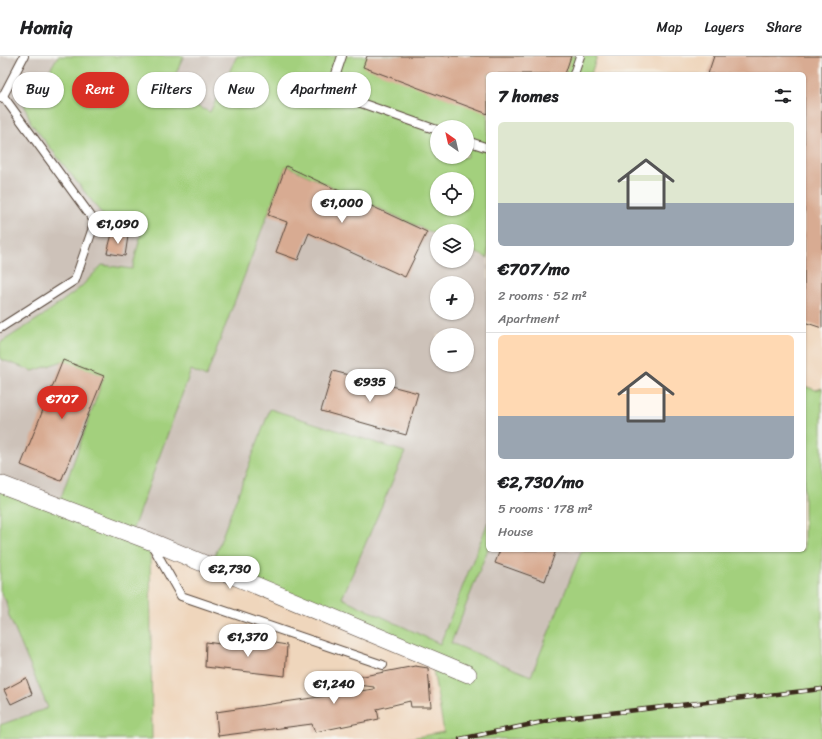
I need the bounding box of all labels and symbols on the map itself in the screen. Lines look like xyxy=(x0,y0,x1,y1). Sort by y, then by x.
north arrow xyxy=(430,120,474,164)
pin: €1,000 xyxy=(309,190,375,224)
pin: €1,090 xyxy=(85,211,151,245)
pin: €935 xyxy=(346,369,394,403)
pin: €707 xyxy=(38,386,86,420)
pin: €2,730 xyxy=(197,556,263,590)
pin: €1,370 xyxy=(215,624,281,658)
pin: €1,240 xyxy=(301,671,367,705)

